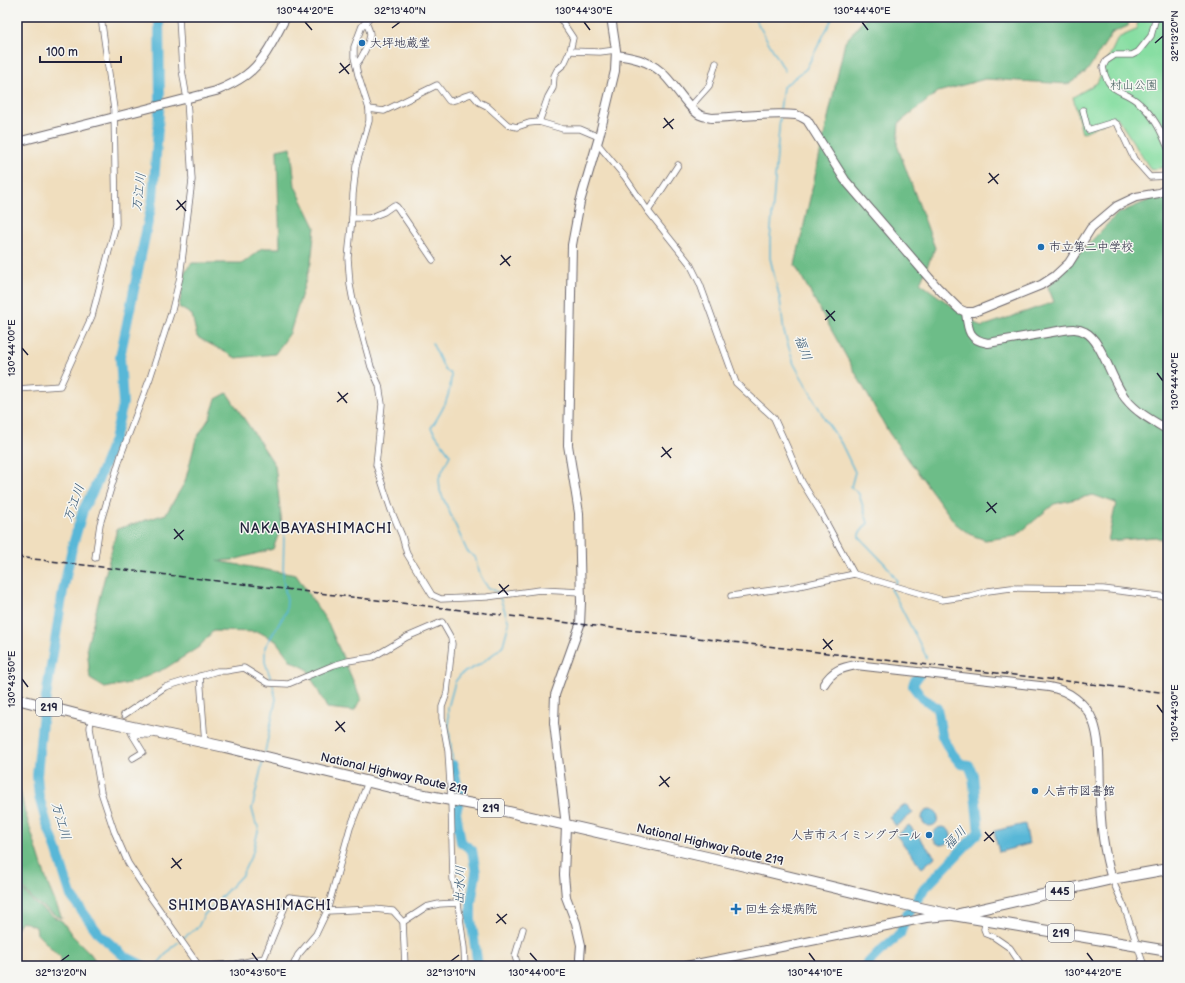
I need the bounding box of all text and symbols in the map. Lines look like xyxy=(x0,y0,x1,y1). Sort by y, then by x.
text: 130°44'20"E xyxy=(276,5,334,17)
text: 32°13'40"N xyxy=(374,5,426,17)
text: 130°44'30"E xyxy=(555,5,613,17)
text: 130°44'40"E xyxy=(833,5,891,17)
text: 32°13'20"N xyxy=(1169,10,1181,62)
place label: 大坪地蔵堂 xyxy=(370,36,430,51)
scale bar xyxy=(40,38,121,64)
marker: 大坪地蔵堂 xyxy=(357,38,367,48)
text: 100 m xyxy=(46,45,78,60)
park label: 村山公園 xyxy=(1110,78,1158,93)
water label: 万江川 xyxy=(129,172,149,212)
place label: 市立第二中学校 xyxy=(1049,240,1133,255)
marker: 市立第二中学校 xyxy=(1036,242,1046,252)
text: 130°44'00"E xyxy=(6,319,18,377)
water label: 福川 xyxy=(791,333,815,363)
text: 130°44'40"E xyxy=(1169,352,1181,410)
water label: 万江川 xyxy=(60,482,88,524)
district label: NAKABAYASHIMACHI xyxy=(240,520,392,537)
text: 130°43'50"E xyxy=(6,650,18,707)
text: 130°44'30"E xyxy=(1169,684,1181,742)
road number: 219 xyxy=(36,698,62,716)
street label: National Highway Route 219 xyxy=(319,750,469,798)
place label: 人吉市図書館 xyxy=(1043,784,1115,799)
marker: 人吉市図書館 xyxy=(1030,786,1040,796)
road number: 219 xyxy=(478,799,504,817)
water label: 万江川 xyxy=(48,800,74,842)
street label: National Highway Route 219 xyxy=(635,821,785,869)
water label: 福川 xyxy=(940,823,970,853)
place label: 人吉市スイミングプール xyxy=(790,828,921,843)
marker: 人吉市スイミングプール xyxy=(924,830,934,840)
water label: 出水川 xyxy=(451,865,469,905)
road number: 445 xyxy=(1046,882,1074,900)
district label: SHIMOBAYASHIMACHI xyxy=(169,897,331,914)
place label: 回生会堤病院 xyxy=(745,902,817,917)
marker: 回生会堤病院 xyxy=(730,903,742,915)
road number: 219 xyxy=(1048,924,1074,942)
text: 32°13'20"N xyxy=(35,967,87,979)
text: 130°43'50"E xyxy=(230,967,287,979)
text: 32°13'10"N xyxy=(426,967,476,979)
text: 130°44'00"E xyxy=(508,967,566,979)
text: 130°44'10"E xyxy=(787,967,843,979)
text: 130°44'20"E xyxy=(1064,967,1122,979)

